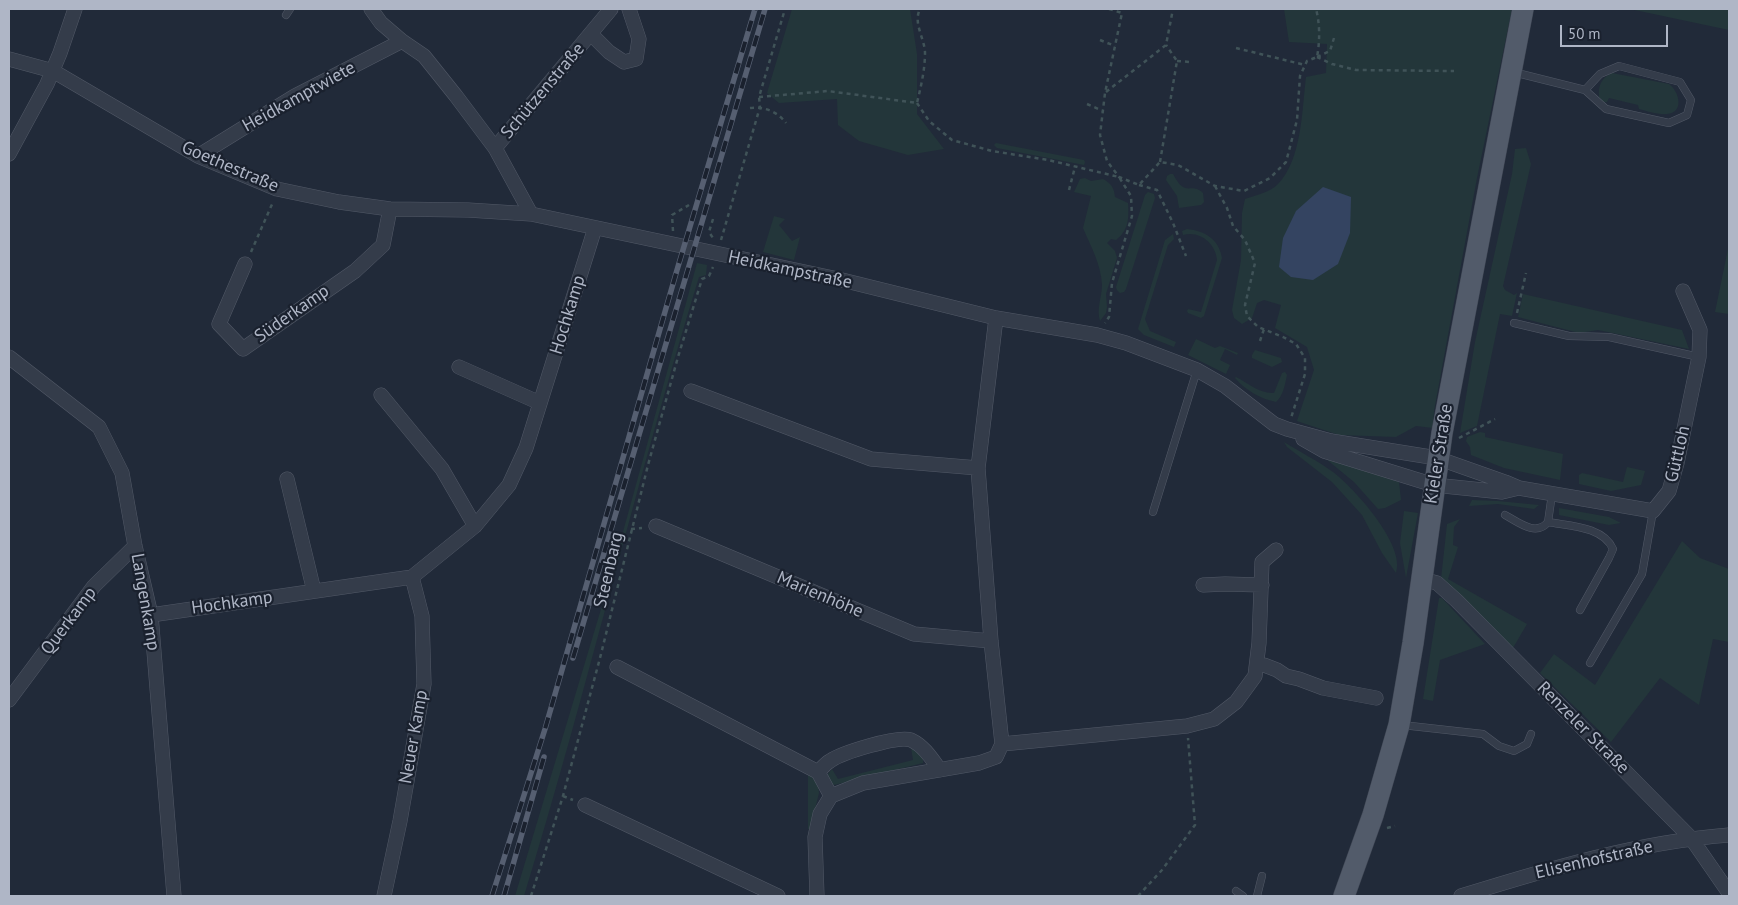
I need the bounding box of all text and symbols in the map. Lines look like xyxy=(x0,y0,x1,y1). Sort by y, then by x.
scale bar xyxy=(1563,15,1670,47)
text: 50 m xyxy=(1568,24,1601,43)
street label: Schützenstraße xyxy=(497,39,589,143)
street label: Heidkamptwiete xyxy=(239,57,359,137)
street label: Goethestraße xyxy=(178,137,282,197)
street label: Heidkampstraße xyxy=(726,246,854,294)
street label: Hochkamp xyxy=(546,273,590,357)
street label: Süderkamp xyxy=(251,280,333,348)
street label: Kieler Straße xyxy=(1420,403,1458,505)
street label: Güttloh xyxy=(1661,423,1695,485)
street label: Steenbarg xyxy=(590,530,628,610)
street label: Langenkamp xyxy=(126,552,164,652)
street label: Marienhöhe xyxy=(774,567,866,623)
street label: Querkamp xyxy=(37,583,101,659)
street label: Hochkamp xyxy=(190,587,274,619)
street label: Renzeler Straße xyxy=(1532,677,1634,779)
street label: Neuer Kamp xyxy=(395,688,433,786)
street label: Elisenhofstraße xyxy=(1533,836,1655,884)

